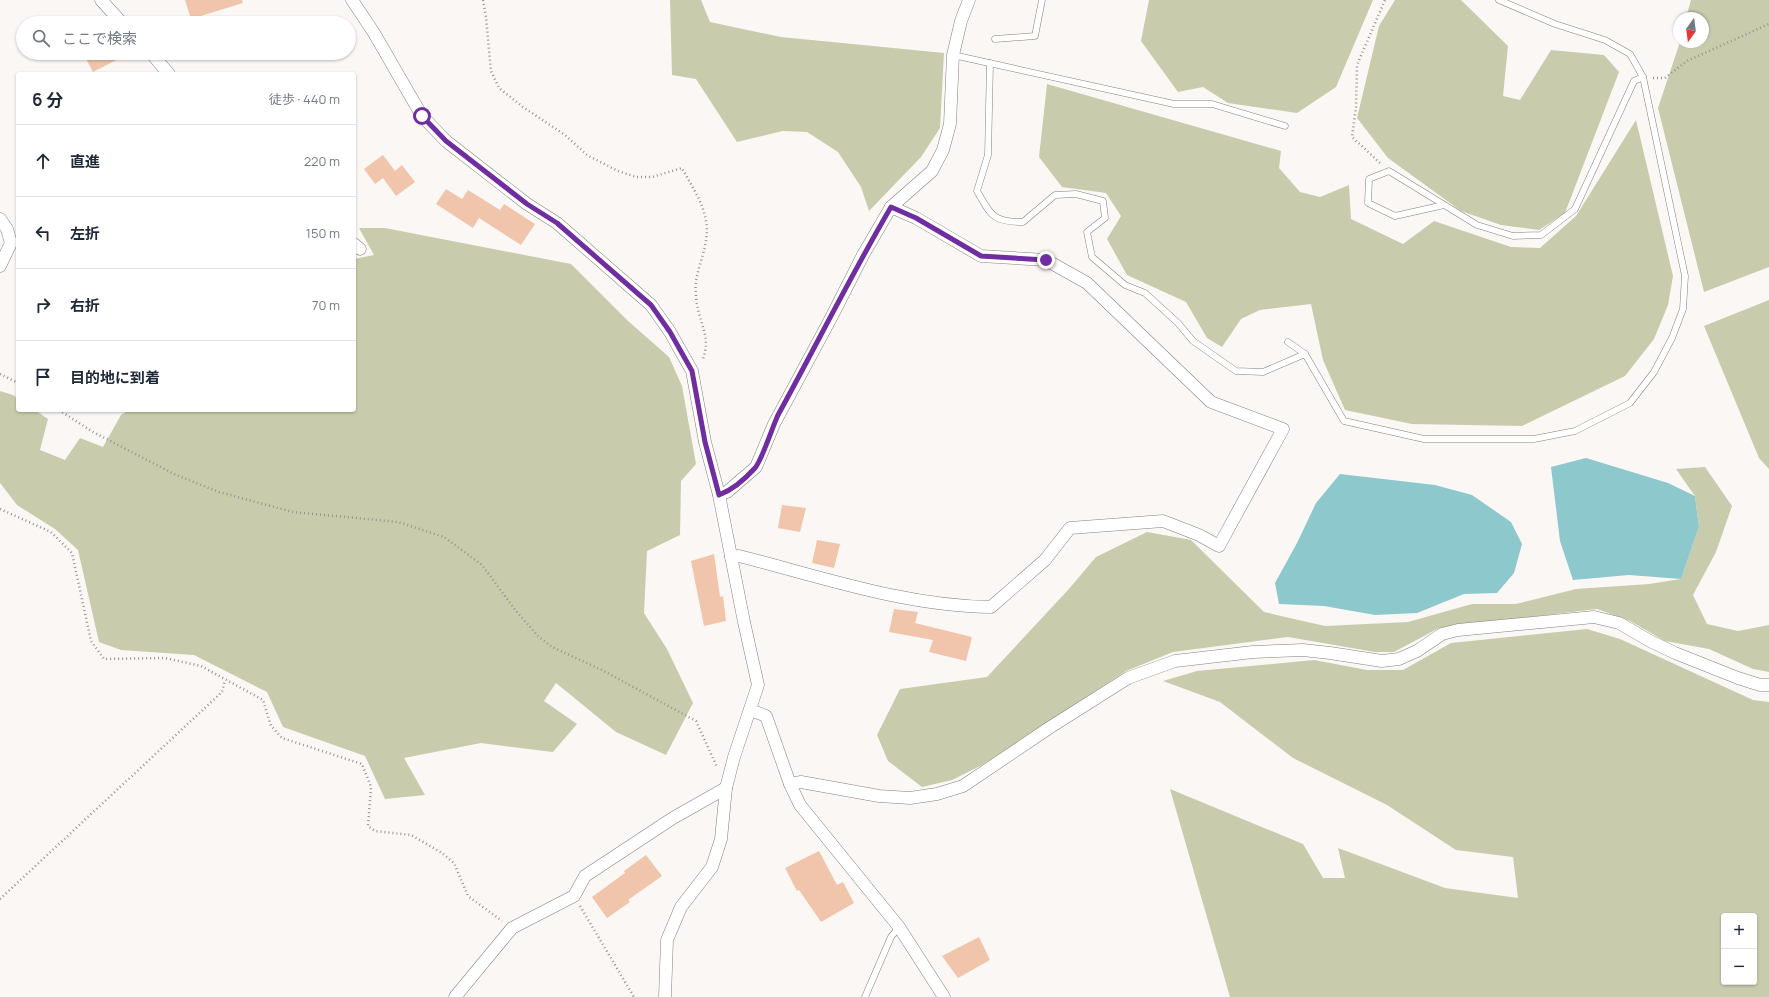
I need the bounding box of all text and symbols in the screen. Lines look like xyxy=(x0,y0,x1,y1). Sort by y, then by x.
north arrow xyxy=(1673,12,1709,48)
search box xyxy=(16,16,356,60)
icon: search xyxy=(30,27,52,49)
text: ここで検索 xyxy=(62,28,137,49)
text: 6 分 xyxy=(32,88,63,111)
text: 徒歩 · 440 m xyxy=(269,90,340,108)
route start xyxy=(413,107,431,125)
icon: ahead xyxy=(32,150,54,172)
text: 直進 xyxy=(70,151,100,172)
text: 220 m xyxy=(304,152,340,170)
icon: left xyxy=(32,222,54,244)
text: 左折 xyxy=(70,223,100,244)
text: 150 m xyxy=(306,224,340,242)
route end xyxy=(1037,251,1055,269)
icon: right xyxy=(32,294,54,316)
text: 右折 xyxy=(70,295,100,316)
text: 70 m xyxy=(312,296,340,314)
icon: arrive xyxy=(32,366,54,388)
text: 目的地に到着 xyxy=(70,367,160,388)
map controls xyxy=(1721,913,1757,985)
button: + xyxy=(1721,913,1757,949)
button: − xyxy=(1721,949,1757,985)

